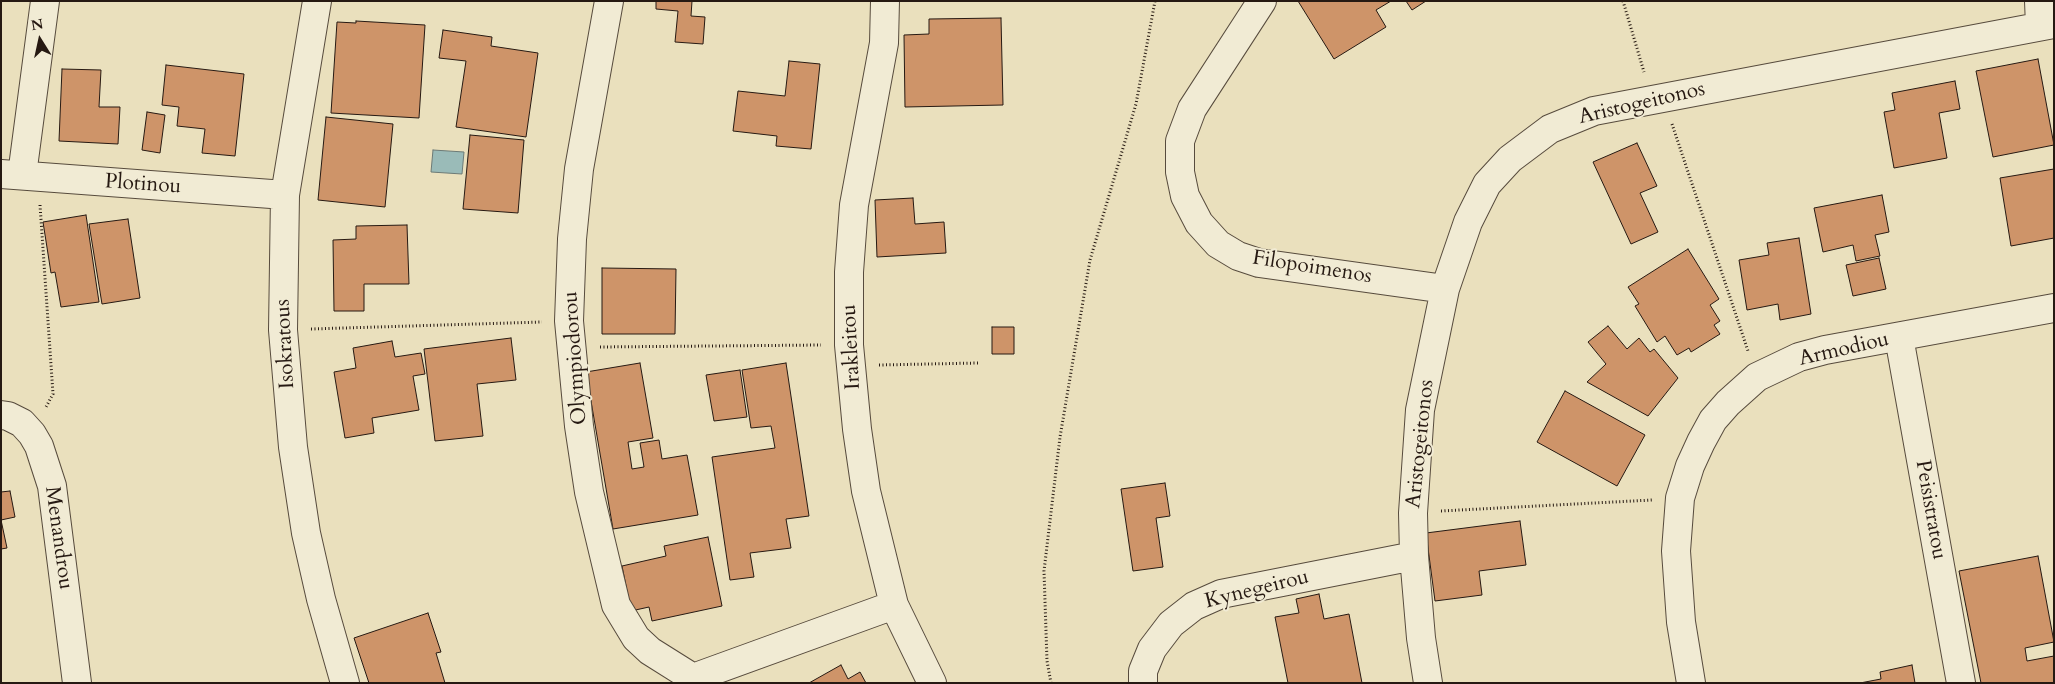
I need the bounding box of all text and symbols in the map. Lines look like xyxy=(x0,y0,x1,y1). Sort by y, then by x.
text: N xyxy=(30,14,45,35)
north arrow xyxy=(15,15,65,65)
street label: Aristogeitonos xyxy=(1576,77,1708,131)
street label: Plotinou xyxy=(104,170,182,200)
street label: Filopoimenos xyxy=(1250,246,1374,290)
street label: Olympiodorou xyxy=(559,290,593,426)
street label: Isokratous xyxy=(271,298,301,390)
street label: Irakleitou xyxy=(837,304,867,390)
street label: Armodiou xyxy=(1797,327,1891,373)
street label: Aristogeitonos xyxy=(1402,379,1440,509)
street label: Peisistratou xyxy=(1909,458,1951,562)
street label: Menandrou xyxy=(38,485,78,591)
street label: Kynegeirou xyxy=(1203,565,1311,615)

